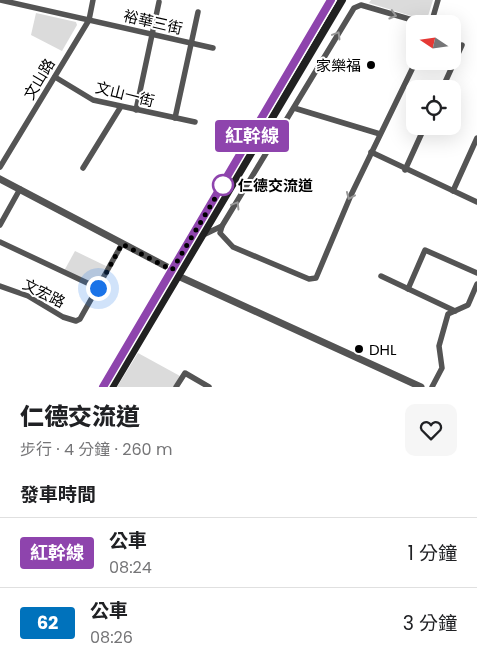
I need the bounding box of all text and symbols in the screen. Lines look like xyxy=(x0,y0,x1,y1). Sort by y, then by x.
street label: 裕華三街 xyxy=(121,5,185,39)
one-way arrow xyxy=(389,9,397,19)
north arrow xyxy=(406,15,461,70)
map controls xyxy=(406,15,461,135)
one-way arrow xyxy=(331,32,341,41)
street label: 文山路 xyxy=(18,54,60,104)
place label: 家樂福 xyxy=(316,55,361,76)
marker: 家樂福 xyxy=(365,59,377,71)
street label: 文山一街 xyxy=(93,77,157,111)
button: locate xyxy=(406,80,461,135)
line badge: 紅幹線 xyxy=(223,120,281,152)
text: 紅幹線 xyxy=(225,123,279,148)
marker: 仁德交流道 xyxy=(212,174,234,196)
place label: 仁德交流道 xyxy=(238,175,313,196)
one-way arrow xyxy=(346,192,356,200)
one-way arrow xyxy=(229,201,239,210)
street label: 文宏路 xyxy=(19,273,69,313)
your location xyxy=(86,276,111,301)
place label: DHL xyxy=(369,339,397,360)
marker: DHL xyxy=(353,343,365,355)
text: 仁德交流道 xyxy=(20,400,140,433)
button: heart xyxy=(405,404,457,456)
text: 步行 · 4 分鐘 · 260 m xyxy=(20,438,172,461)
text: 發車時間 xyxy=(20,481,96,508)
text: 公車 xyxy=(109,527,147,554)
text: 紅幹線 xyxy=(30,540,84,565)
text: 1 分鐘 xyxy=(408,540,457,567)
text: 08:24 xyxy=(109,556,152,579)
text: 公車 xyxy=(90,597,128,624)
text: 62 xyxy=(37,610,58,635)
text: 3 分鐘 xyxy=(403,610,457,637)
text: 08:26 xyxy=(90,626,133,649)

